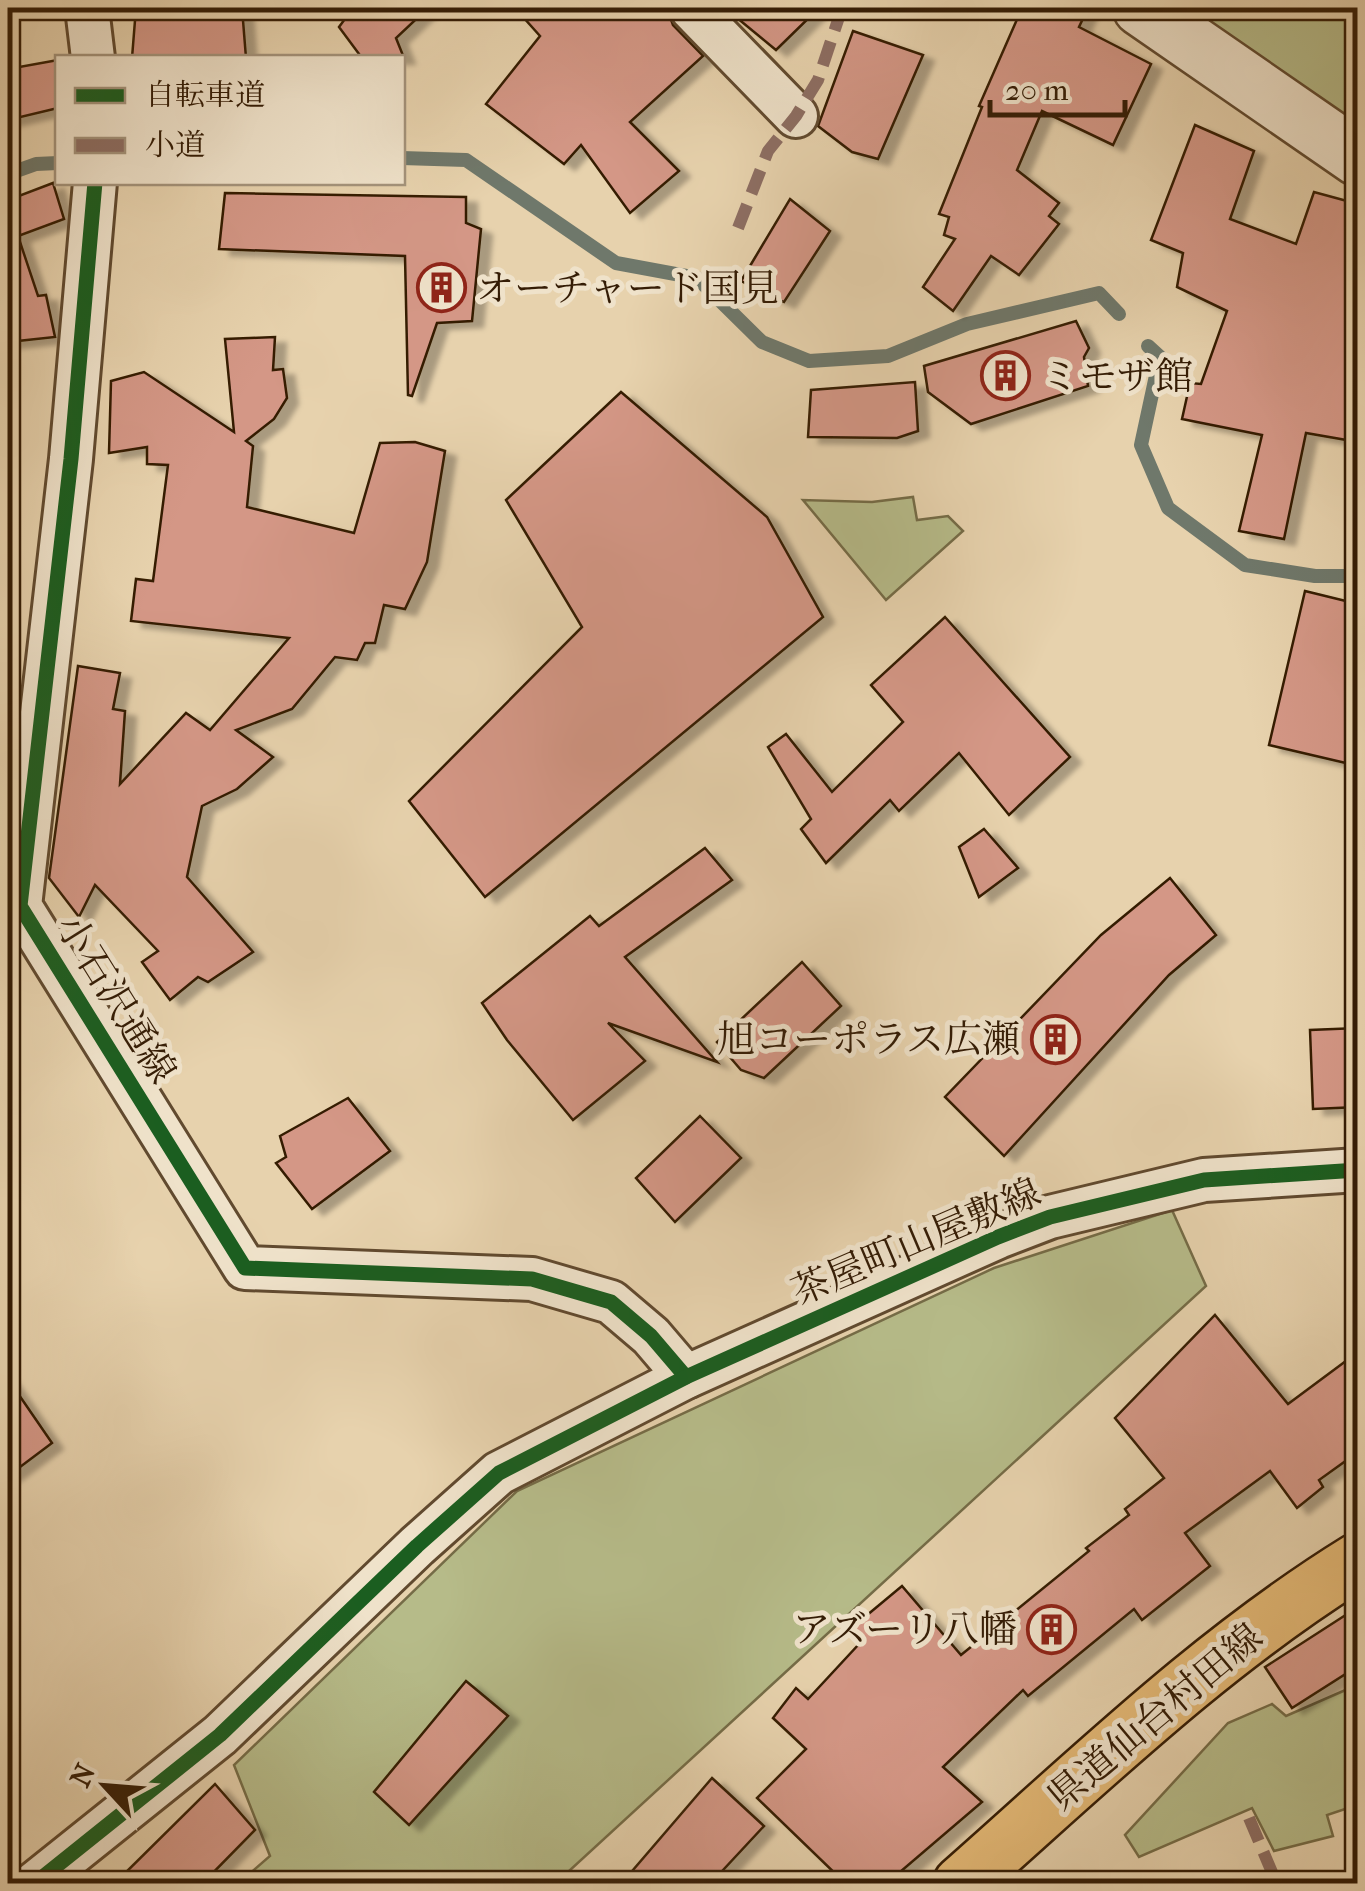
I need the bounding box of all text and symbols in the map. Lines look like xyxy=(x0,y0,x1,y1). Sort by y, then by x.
legend xyxy=(55,55,405,185)
scale bar xyxy=(990,55,1125,117)
text: 20 m xyxy=(1005,73,1068,108)
text: 自転車道 xyxy=(145,78,265,113)
text: 小道 xyxy=(145,128,205,163)
building icon: オーチャード国見 xyxy=(415,262,467,314)
place label: オーチャード国見 xyxy=(476,266,779,311)
building icon: ミモザ館 xyxy=(980,350,1032,402)
place label: ミモザ館 xyxy=(1041,354,1193,399)
street label: 小石沢通線 xyxy=(47,907,185,1091)
building icon: 旭コーポラス広瀬 xyxy=(1029,1013,1081,1065)
place label: 旭コーポラス広瀬 xyxy=(717,1017,1020,1062)
street label: 茶屋町山屋敷線 xyxy=(785,1169,1047,1315)
building icon: アズーリ八幡 xyxy=(1026,1603,1078,1655)
place label: アズーリ八幡 xyxy=(792,1607,1017,1652)
street label: 県道仙台村田線 xyxy=(1039,1614,1271,1820)
north arrow xyxy=(55,1736,155,1836)
text: N xyxy=(63,1758,103,1792)

